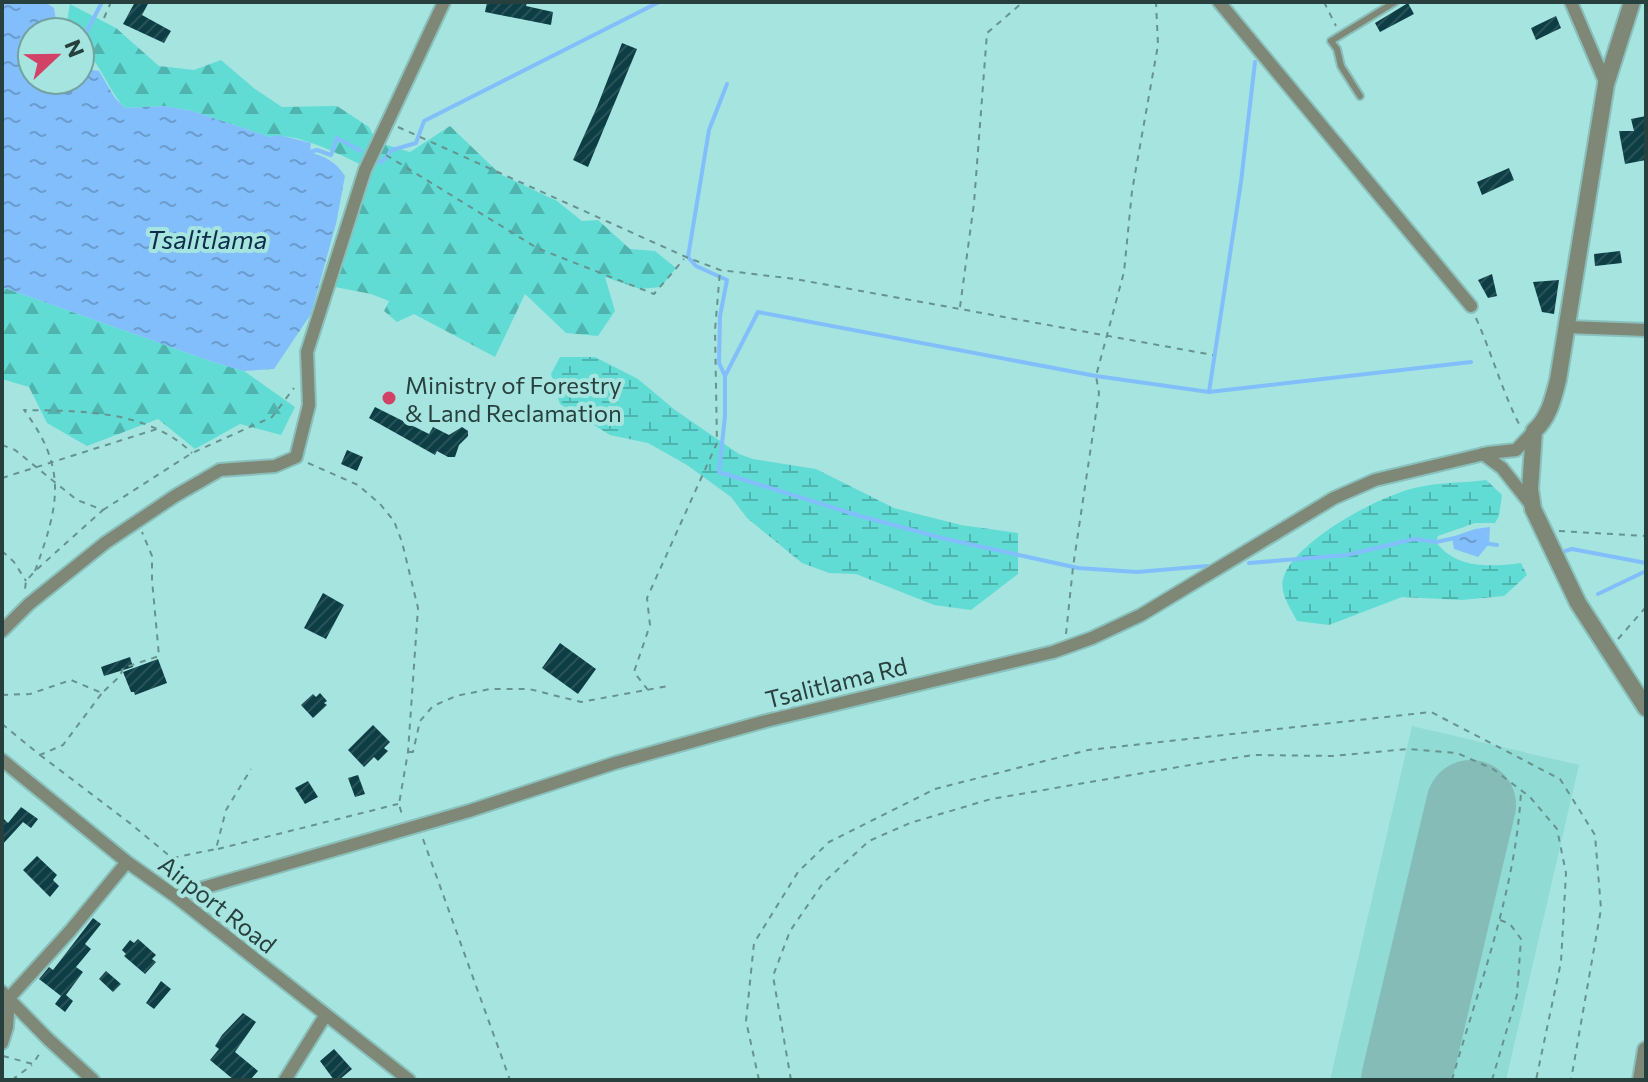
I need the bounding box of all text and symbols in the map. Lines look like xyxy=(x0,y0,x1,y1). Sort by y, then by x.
north arrow xyxy=(16,16,96,96)
text: N xyxy=(59,36,91,61)
water label: Tsalitlama xyxy=(147,223,267,254)
place label: Ministry of Forestry & Land Reclamation xyxy=(405,370,622,427)
marker: Ministry of Forestry & Land Reclamation xyxy=(380,389,398,407)
street label: Tsalitlama Rd xyxy=(762,650,910,714)
street label: Airport Road xyxy=(154,849,282,959)

